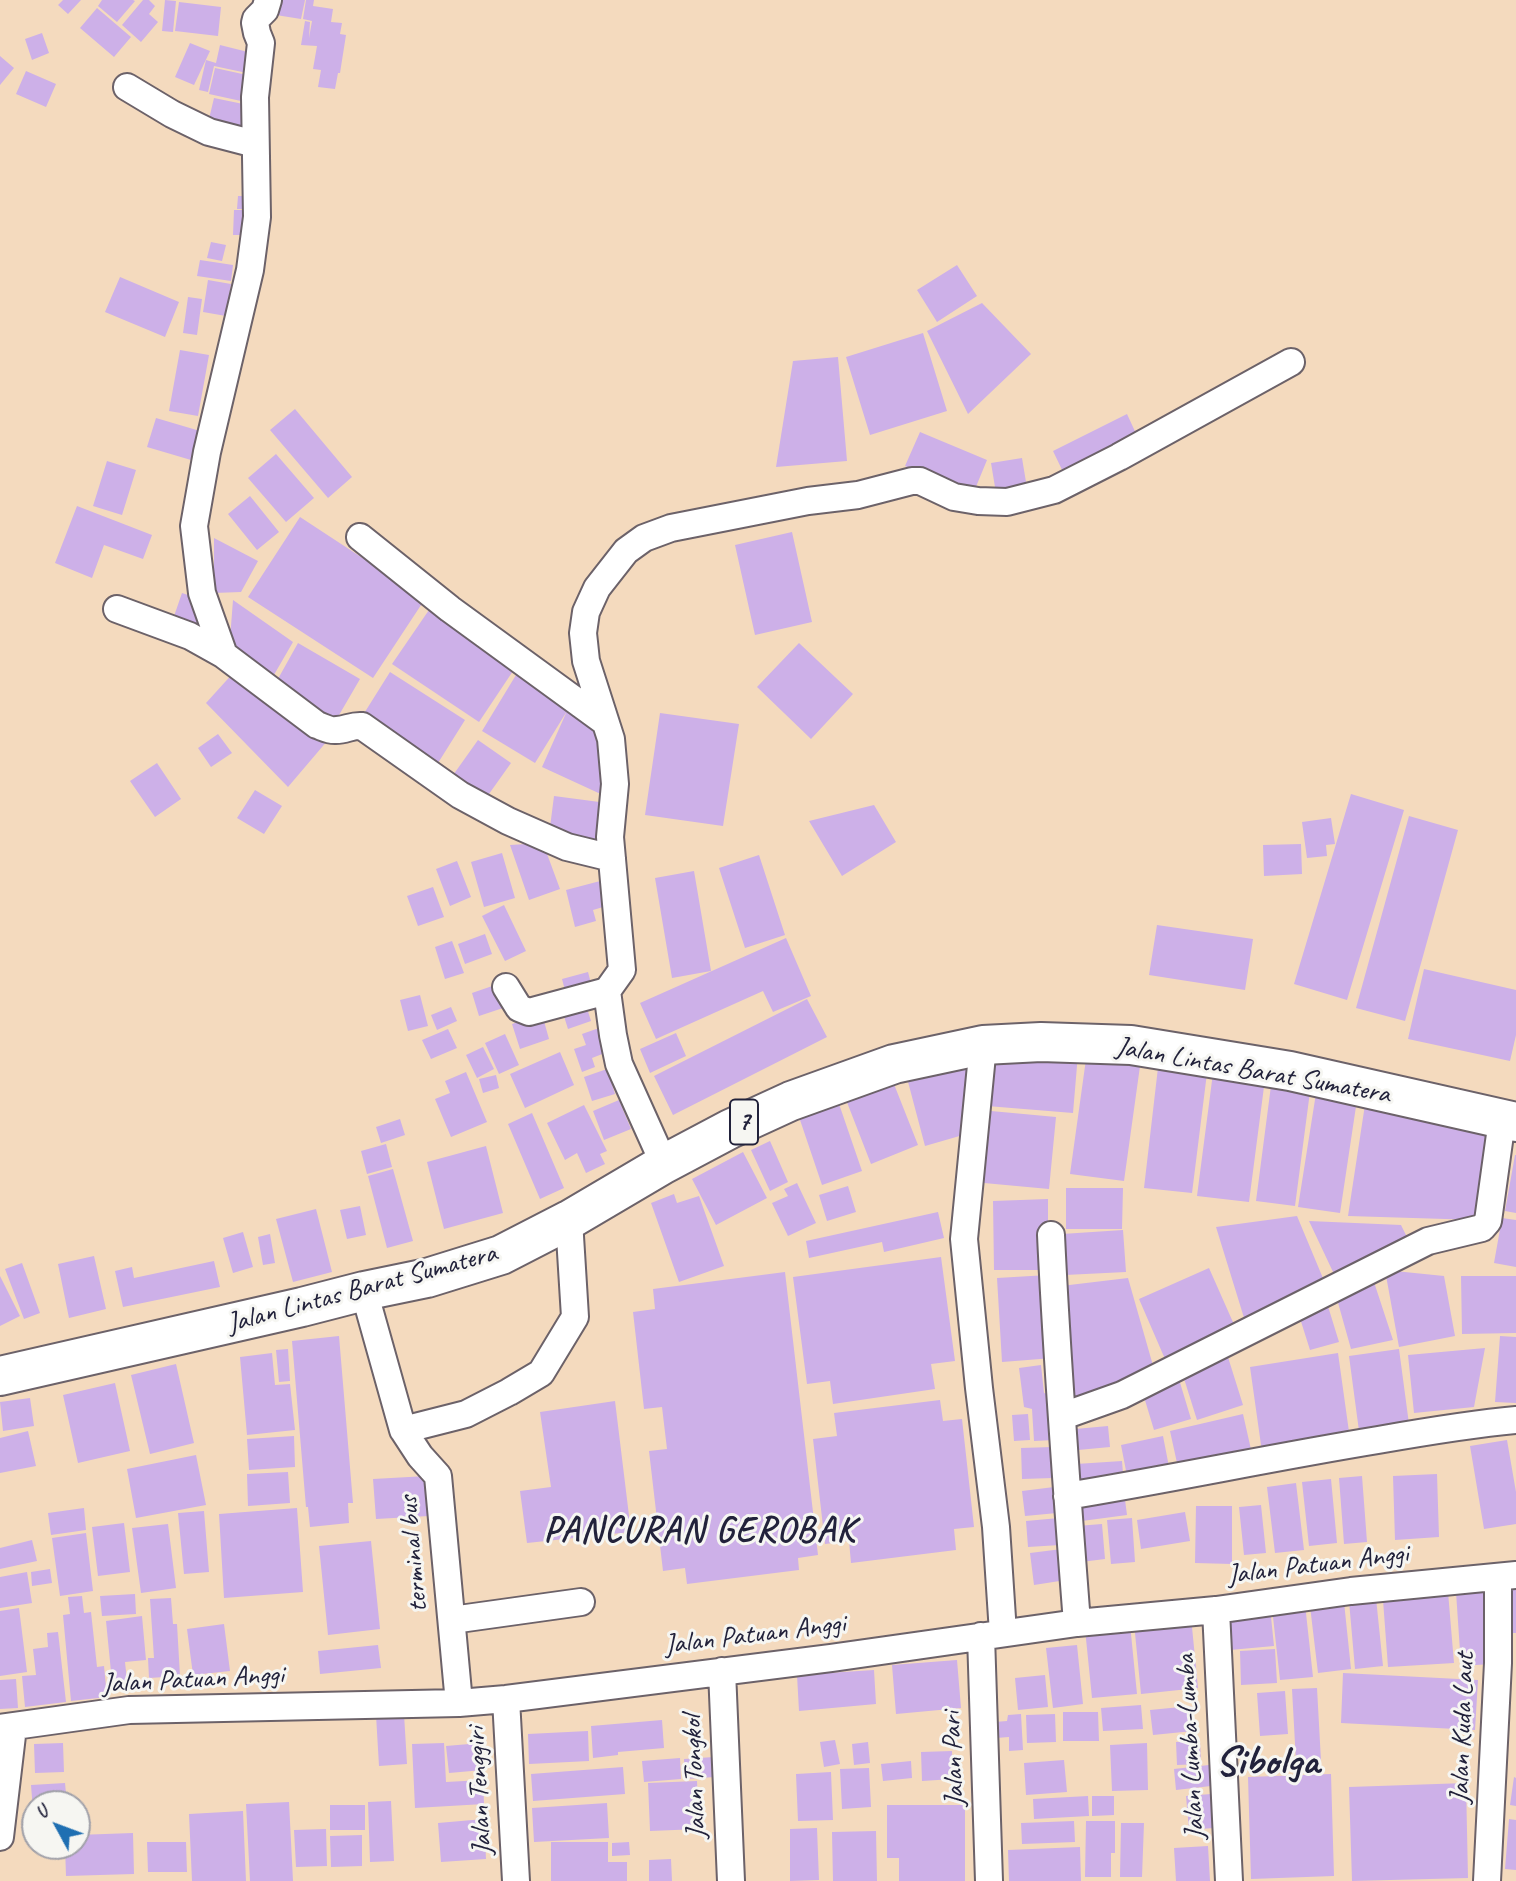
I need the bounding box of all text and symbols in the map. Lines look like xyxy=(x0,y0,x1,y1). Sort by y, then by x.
street label: Jalan Lintas Barat Sumatera xyxy=(1113,1030,1393,1112)
road number: 7 xyxy=(730,1100,758,1144)
street label: Jalan Lintas Barat Sumatera xyxy=(223,1237,501,1341)
street label: terminal bus xyxy=(392,1494,436,1614)
district label: PANCURAN GEROBAK xyxy=(548,1511,852,1553)
street label: Jalan Patuan Anggi xyxy=(1226,1537,1410,1593)
street label: Jalan Patuan Anggi xyxy=(663,1607,847,1663)
street label: Jalan Kuda Laut xyxy=(1444,1652,1482,1804)
street label: Jalan Lumba-Lumba xyxy=(1169,1653,1213,1841)
street label: Jalan Patuan Anggi xyxy=(101,1658,285,1702)
street label: Jalan Pari xyxy=(936,1711,972,1807)
street label: Jalan Tongkol xyxy=(676,1715,714,1839)
street label: Jalan Tenggiri xyxy=(460,1726,500,1856)
district label: Sibolga xyxy=(1215,1738,1319,1788)
north arrow xyxy=(21,1790,91,1860)
text: U xyxy=(30,1801,54,1824)

